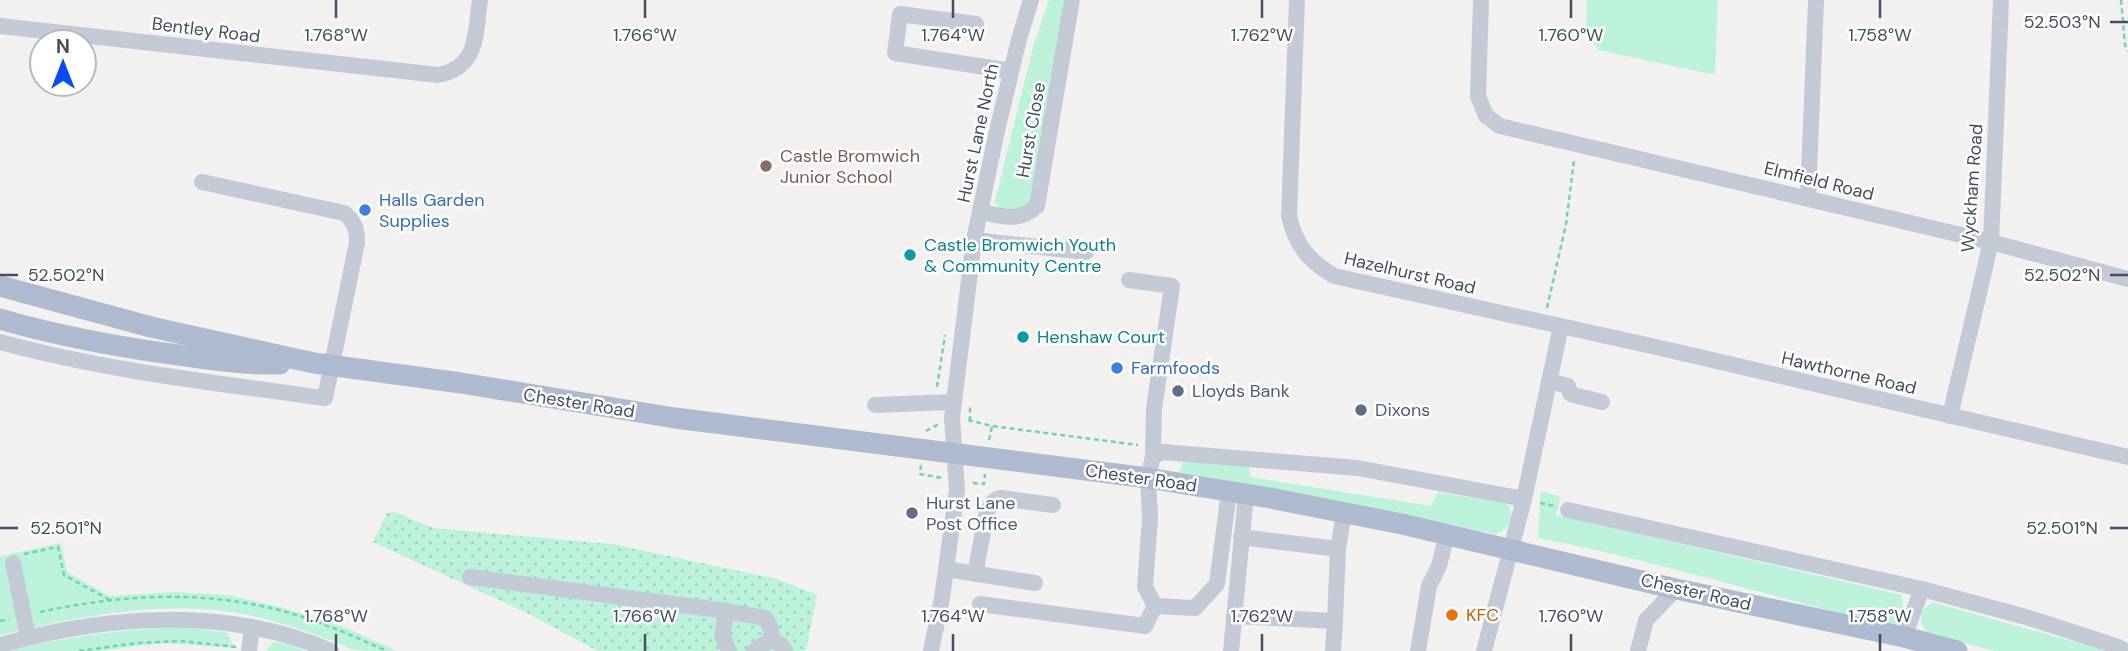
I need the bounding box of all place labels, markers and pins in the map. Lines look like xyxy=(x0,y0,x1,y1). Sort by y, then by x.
place label: Castle Bromwich Junior School xyxy=(780,144,920,189)
marker: Castle Bromwich Junior School xyxy=(758,158,774,174)
place label: Halls Garden Supplies xyxy=(379,188,485,233)
marker: Halls Garden Supplies xyxy=(357,202,373,218)
place label: Castle Bromwich Youth & Community Centre xyxy=(924,233,1116,278)
marker: Castle Bromwich Youth & Community Centre xyxy=(902,247,918,263)
place label: Henshaw Court xyxy=(1037,325,1165,349)
marker: Henshaw Court xyxy=(1015,329,1031,345)
place label: Farmfoods xyxy=(1131,356,1220,380)
marker: Farmfoods xyxy=(1109,360,1125,376)
place label: Lloyds Bank xyxy=(1192,379,1290,403)
marker: Lloyds Bank xyxy=(1170,383,1186,399)
place label: Dixons xyxy=(1375,398,1430,422)
marker: Dixons xyxy=(1353,402,1369,418)
place label: Hurst Lane Post Office xyxy=(926,491,1018,536)
marker: Hurst Lane Post Office xyxy=(904,505,920,521)
place label: KFC xyxy=(1466,603,1499,627)
marker: KFC xyxy=(1444,607,1460,623)

